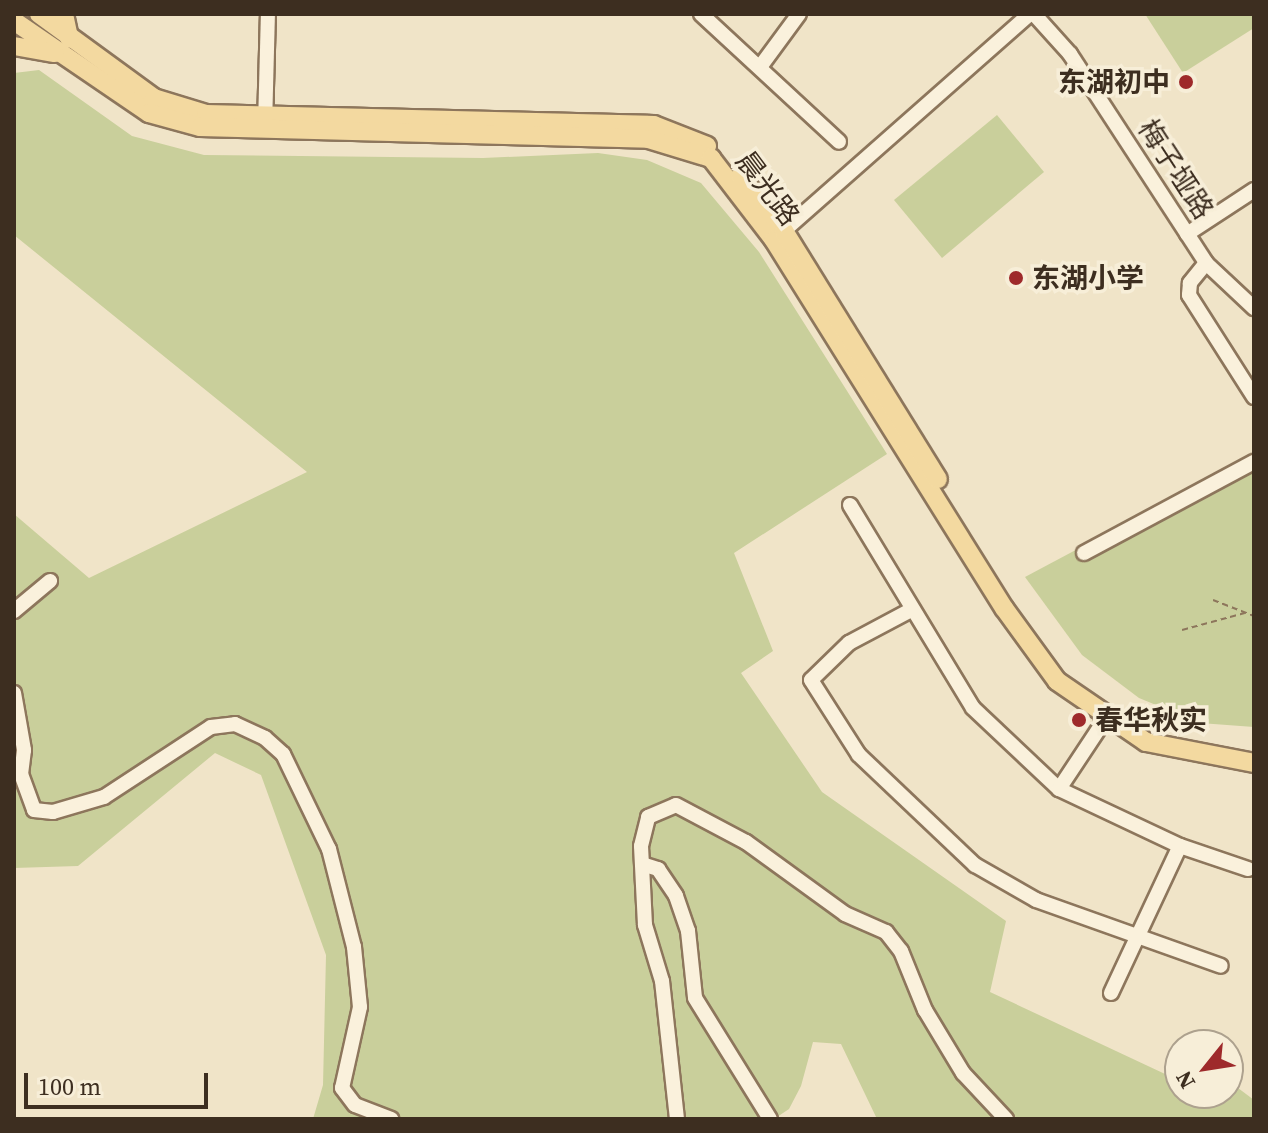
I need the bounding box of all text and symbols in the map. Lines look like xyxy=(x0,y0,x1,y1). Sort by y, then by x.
place label: 东湖初中 xyxy=(1058,65,1170,99)
marker: 东湖初中 xyxy=(1177,73,1195,91)
street label: 梅子垭路 xyxy=(1131,113,1221,225)
street label: 晨光路 xyxy=(729,144,807,232)
place label: 东湖小学 xyxy=(1032,261,1144,295)
marker: 东湖小学 xyxy=(1007,269,1025,287)
place label: 春华秋实 xyxy=(1095,703,1207,737)
marker: 春华秋实 xyxy=(1070,711,1088,729)
north arrow xyxy=(1164,1029,1244,1109)
scale bar xyxy=(28,1057,212,1107)
text: N xyxy=(1168,1066,1202,1094)
text: 100 m xyxy=(38,1070,101,1103)

